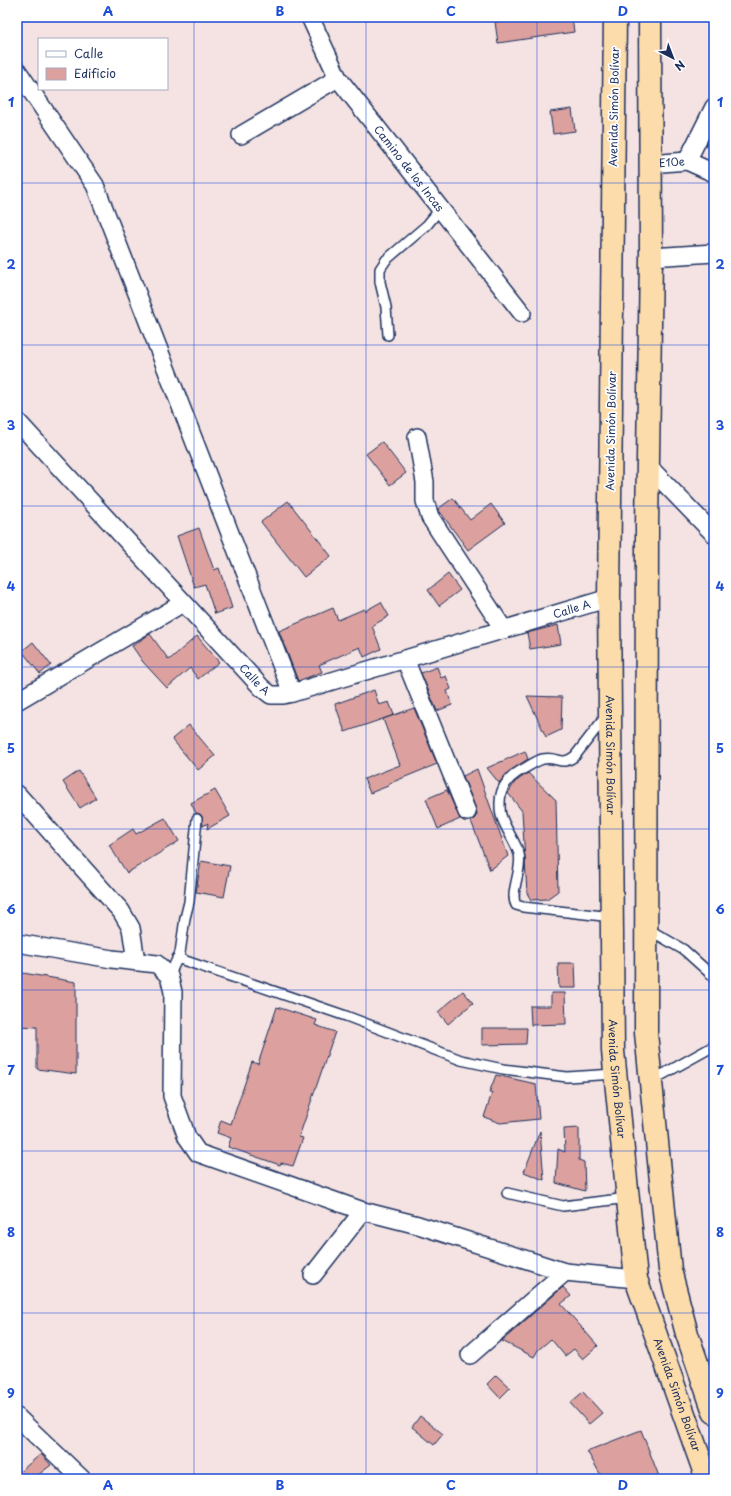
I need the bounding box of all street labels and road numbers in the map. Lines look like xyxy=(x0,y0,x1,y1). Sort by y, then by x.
street label: Avenida Simón Bolívar xyxy=(604,47,623,167)
street label: Camino de los Incas xyxy=(370,121,448,215)
street label: E10e xyxy=(658,152,686,171)
street label: Avenida Simón Bolívar xyxy=(601,371,620,491)
street label: Calle A xyxy=(551,595,593,622)
street label: Calle A xyxy=(235,659,274,699)
street label: Avenida Simón Bolívar xyxy=(602,695,620,815)
street label: Avenida Simón Bolívar xyxy=(605,1019,631,1139)
street label: Avenida Simón Bolívar xyxy=(650,1335,706,1454)

